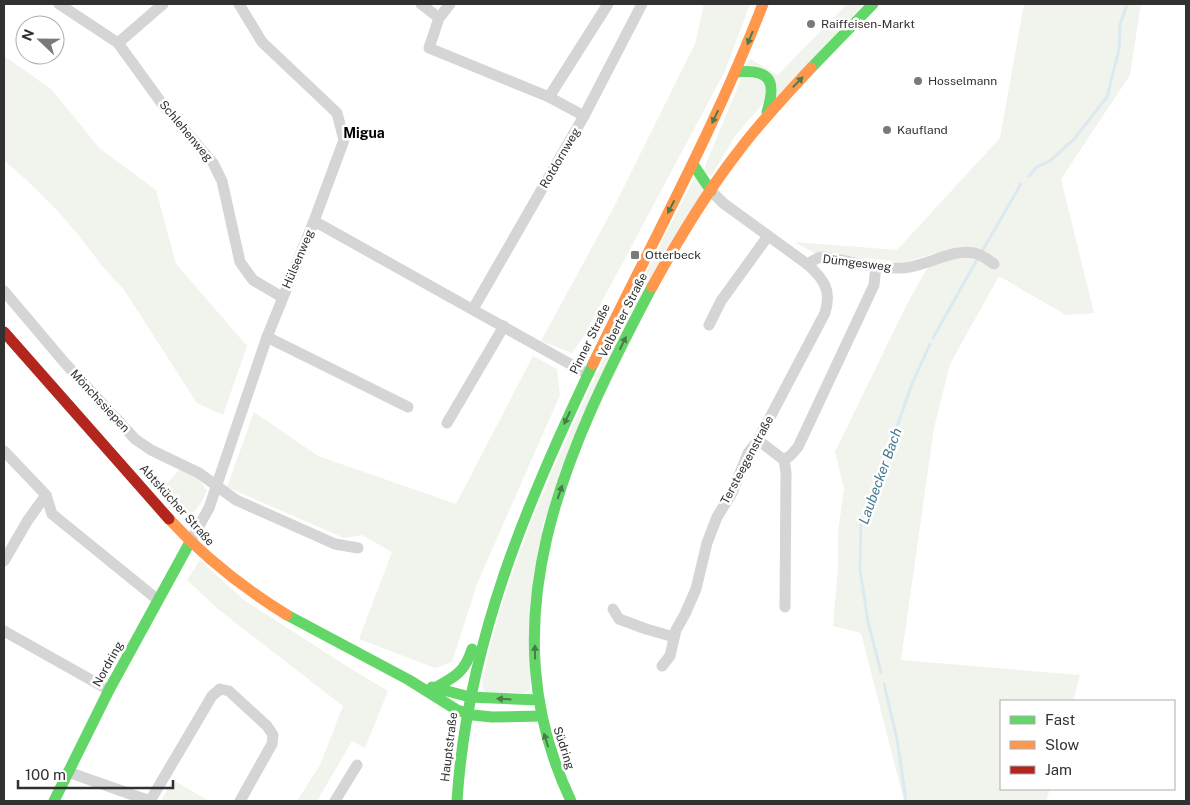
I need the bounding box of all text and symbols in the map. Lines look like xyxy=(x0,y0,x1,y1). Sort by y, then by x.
north arrow xyxy=(15,15,65,65)
place label: Raiffeisen-Markt xyxy=(821,17,915,31)
marker: Raiffeisen-Markt xyxy=(805,18,817,30)
text: N xyxy=(18,27,37,43)
one-way arrow xyxy=(746,31,754,46)
place label: Hosselmann xyxy=(928,74,997,88)
marker: Hosselmann xyxy=(912,75,924,87)
one-way arrow xyxy=(792,77,804,89)
street label: Schlehenweg xyxy=(156,98,216,164)
one-way arrow xyxy=(711,109,720,124)
place label: Kaufland xyxy=(897,123,948,137)
marker: Kaufland xyxy=(881,124,893,136)
district label: Migua xyxy=(343,125,385,141)
street label: Rotdornweg xyxy=(537,125,583,191)
one-way arrow xyxy=(667,200,675,214)
street label: Hülsenweg xyxy=(279,227,317,291)
place label: Otterbeck xyxy=(645,248,701,262)
marker: Otterbeck xyxy=(629,249,641,261)
street label: Dümgesweg xyxy=(822,252,892,274)
street label: Velberter Straße xyxy=(596,270,650,359)
street label: Pinner Straße xyxy=(567,301,613,376)
one-way arrow xyxy=(620,336,628,350)
street label: Mönchssiepen xyxy=(67,367,133,435)
one-way arrow xyxy=(563,411,571,425)
street label: Tersteegenstraße xyxy=(718,413,776,507)
water label: Laubecker Bach xyxy=(855,426,905,526)
street label: Abtskücher Straße xyxy=(137,461,217,549)
one-way arrow xyxy=(556,484,564,499)
street label: Nordring xyxy=(90,639,126,689)
one-way arrow xyxy=(531,644,539,660)
one-way arrow xyxy=(496,695,512,703)
legend xyxy=(1000,700,1175,790)
street label: Hauptstraße xyxy=(438,711,460,783)
text: Fast xyxy=(1045,711,1075,728)
street label: Südring xyxy=(550,725,578,771)
one-way arrow xyxy=(542,732,550,747)
text: Slow xyxy=(1045,736,1080,753)
scale bar xyxy=(18,758,172,790)
text: Jam xyxy=(1045,761,1072,778)
text: 100 m xyxy=(25,766,66,783)

